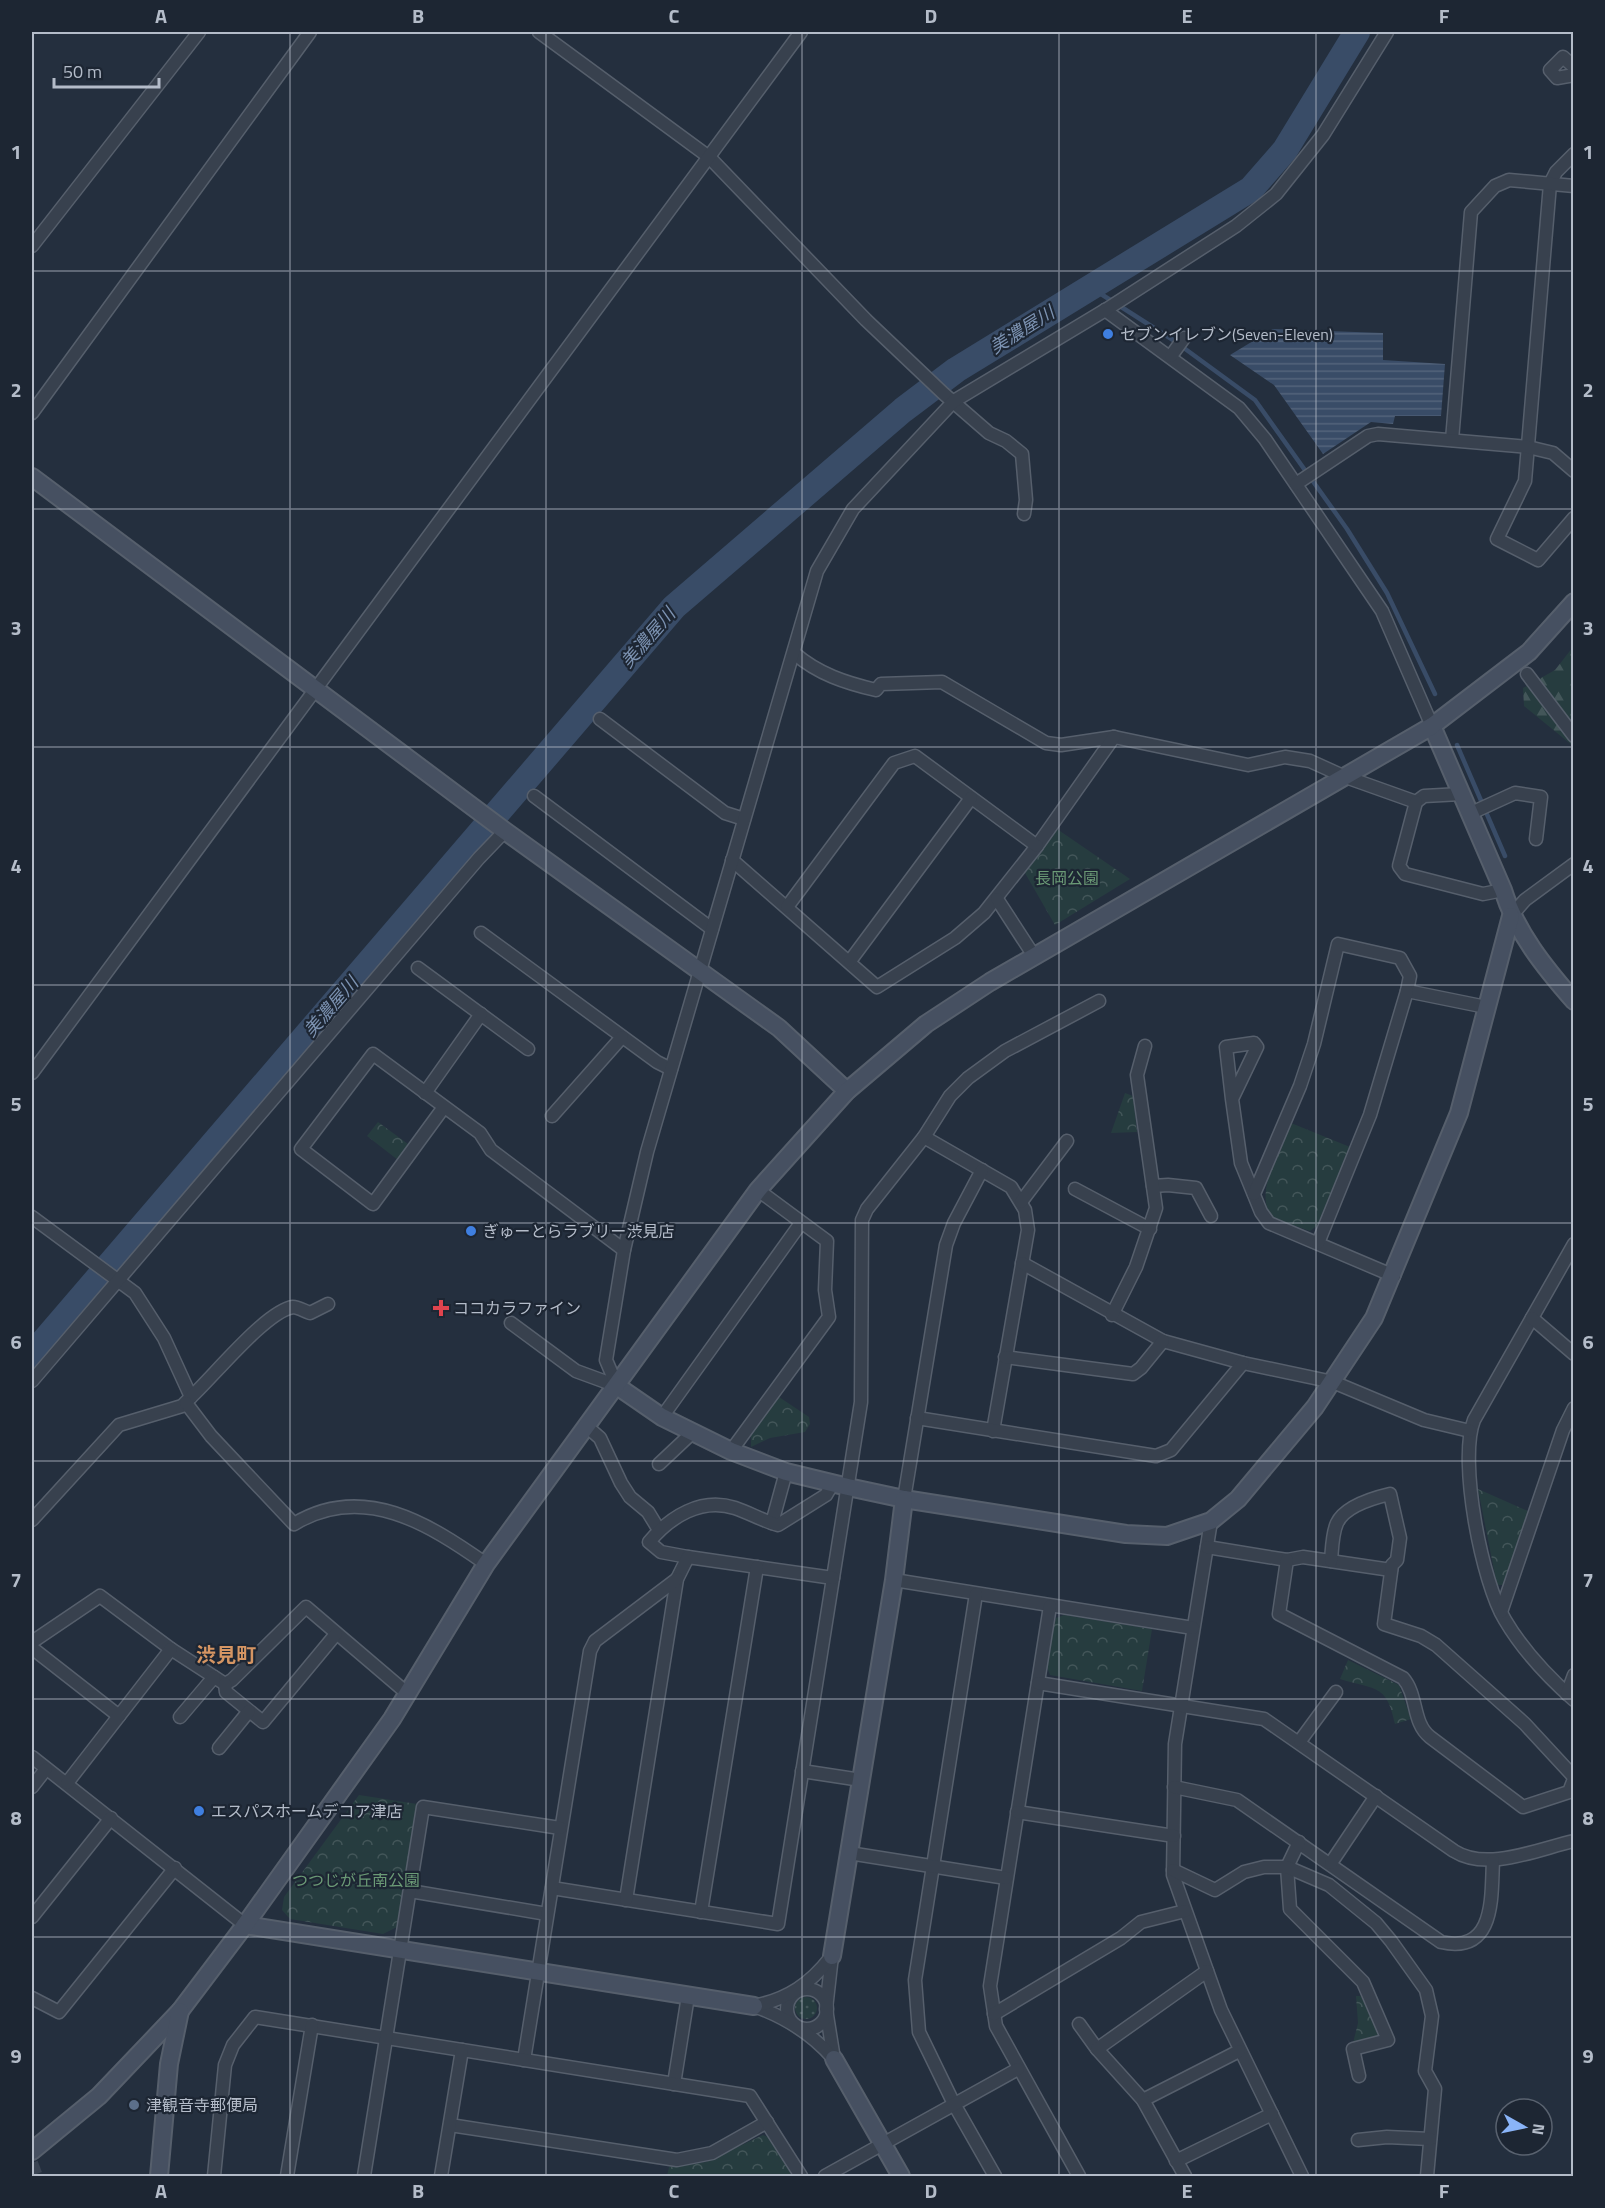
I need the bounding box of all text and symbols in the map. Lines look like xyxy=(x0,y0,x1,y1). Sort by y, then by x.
text: A xyxy=(155,0,167,31)
text: B xyxy=(412,0,424,31)
text: C xyxy=(669,0,680,31)
text: D xyxy=(925,0,937,31)
text: E xyxy=(1181,0,1193,31)
text: F xyxy=(1439,0,1450,31)
scale bar xyxy=(54,51,159,89)
text: 50 m xyxy=(63,58,102,85)
text: 1 xyxy=(10,136,22,167)
text: 1 xyxy=(1582,136,1594,167)
water label: 美濃屋川 xyxy=(984,298,1061,360)
place label: セブンイレブン(Seven-Eleven) xyxy=(1120,322,1333,346)
marker: セブンイレブン(Seven-Eleven) xyxy=(1101,327,1115,341)
text: 2 xyxy=(10,374,22,405)
text: 2 xyxy=(1582,374,1594,405)
water label: 美濃屋川 xyxy=(614,600,683,674)
text: 3 xyxy=(10,612,22,643)
text: 3 xyxy=(1582,612,1594,643)
text: 4 xyxy=(10,850,22,881)
text: 4 xyxy=(1582,850,1594,881)
park label: 長岡公園 xyxy=(1035,866,1099,890)
water label: 美濃屋川 xyxy=(297,969,366,1043)
text: 5 xyxy=(10,1088,22,1119)
text: 5 xyxy=(1582,1088,1594,1119)
place label: ぎゅーとらラブリー渋見店 xyxy=(483,1219,675,1243)
marker: ぎゅーとらラブリー渋見店 xyxy=(464,1224,478,1238)
place label: ココカラファイン xyxy=(453,1296,581,1320)
marker: ココカラファイン xyxy=(434,1301,448,1315)
text: 6 xyxy=(10,1326,22,1357)
text: 6 xyxy=(1582,1326,1594,1357)
text: 7 xyxy=(10,1564,22,1595)
text: 7 xyxy=(1582,1564,1594,1595)
district label: 渋見町 xyxy=(196,1639,256,1670)
place label: エスパスホームデコア津店 xyxy=(211,1799,403,1823)
text: 8 xyxy=(10,1802,22,1833)
text: 8 xyxy=(1582,1802,1594,1833)
marker: エスパスホームデコア津店 xyxy=(192,1804,206,1818)
park label: つつじが丘南公園 xyxy=(292,1868,420,1892)
text: 9 xyxy=(10,2040,22,2071)
text: 9 xyxy=(1582,2040,1594,2071)
place label: 津観音寺郵便局 xyxy=(146,2093,258,2117)
north arrow xyxy=(1494,2097,1554,2157)
marker: 津観音寺郵便局 xyxy=(127,2098,141,2112)
text: N xyxy=(1526,2122,1552,2137)
text: A xyxy=(155,2175,167,2206)
text: B xyxy=(412,2175,424,2206)
text: C xyxy=(669,2175,680,2206)
text: D xyxy=(925,2175,937,2206)
text: E xyxy=(1181,2175,1193,2206)
text: F xyxy=(1439,2175,1450,2206)

